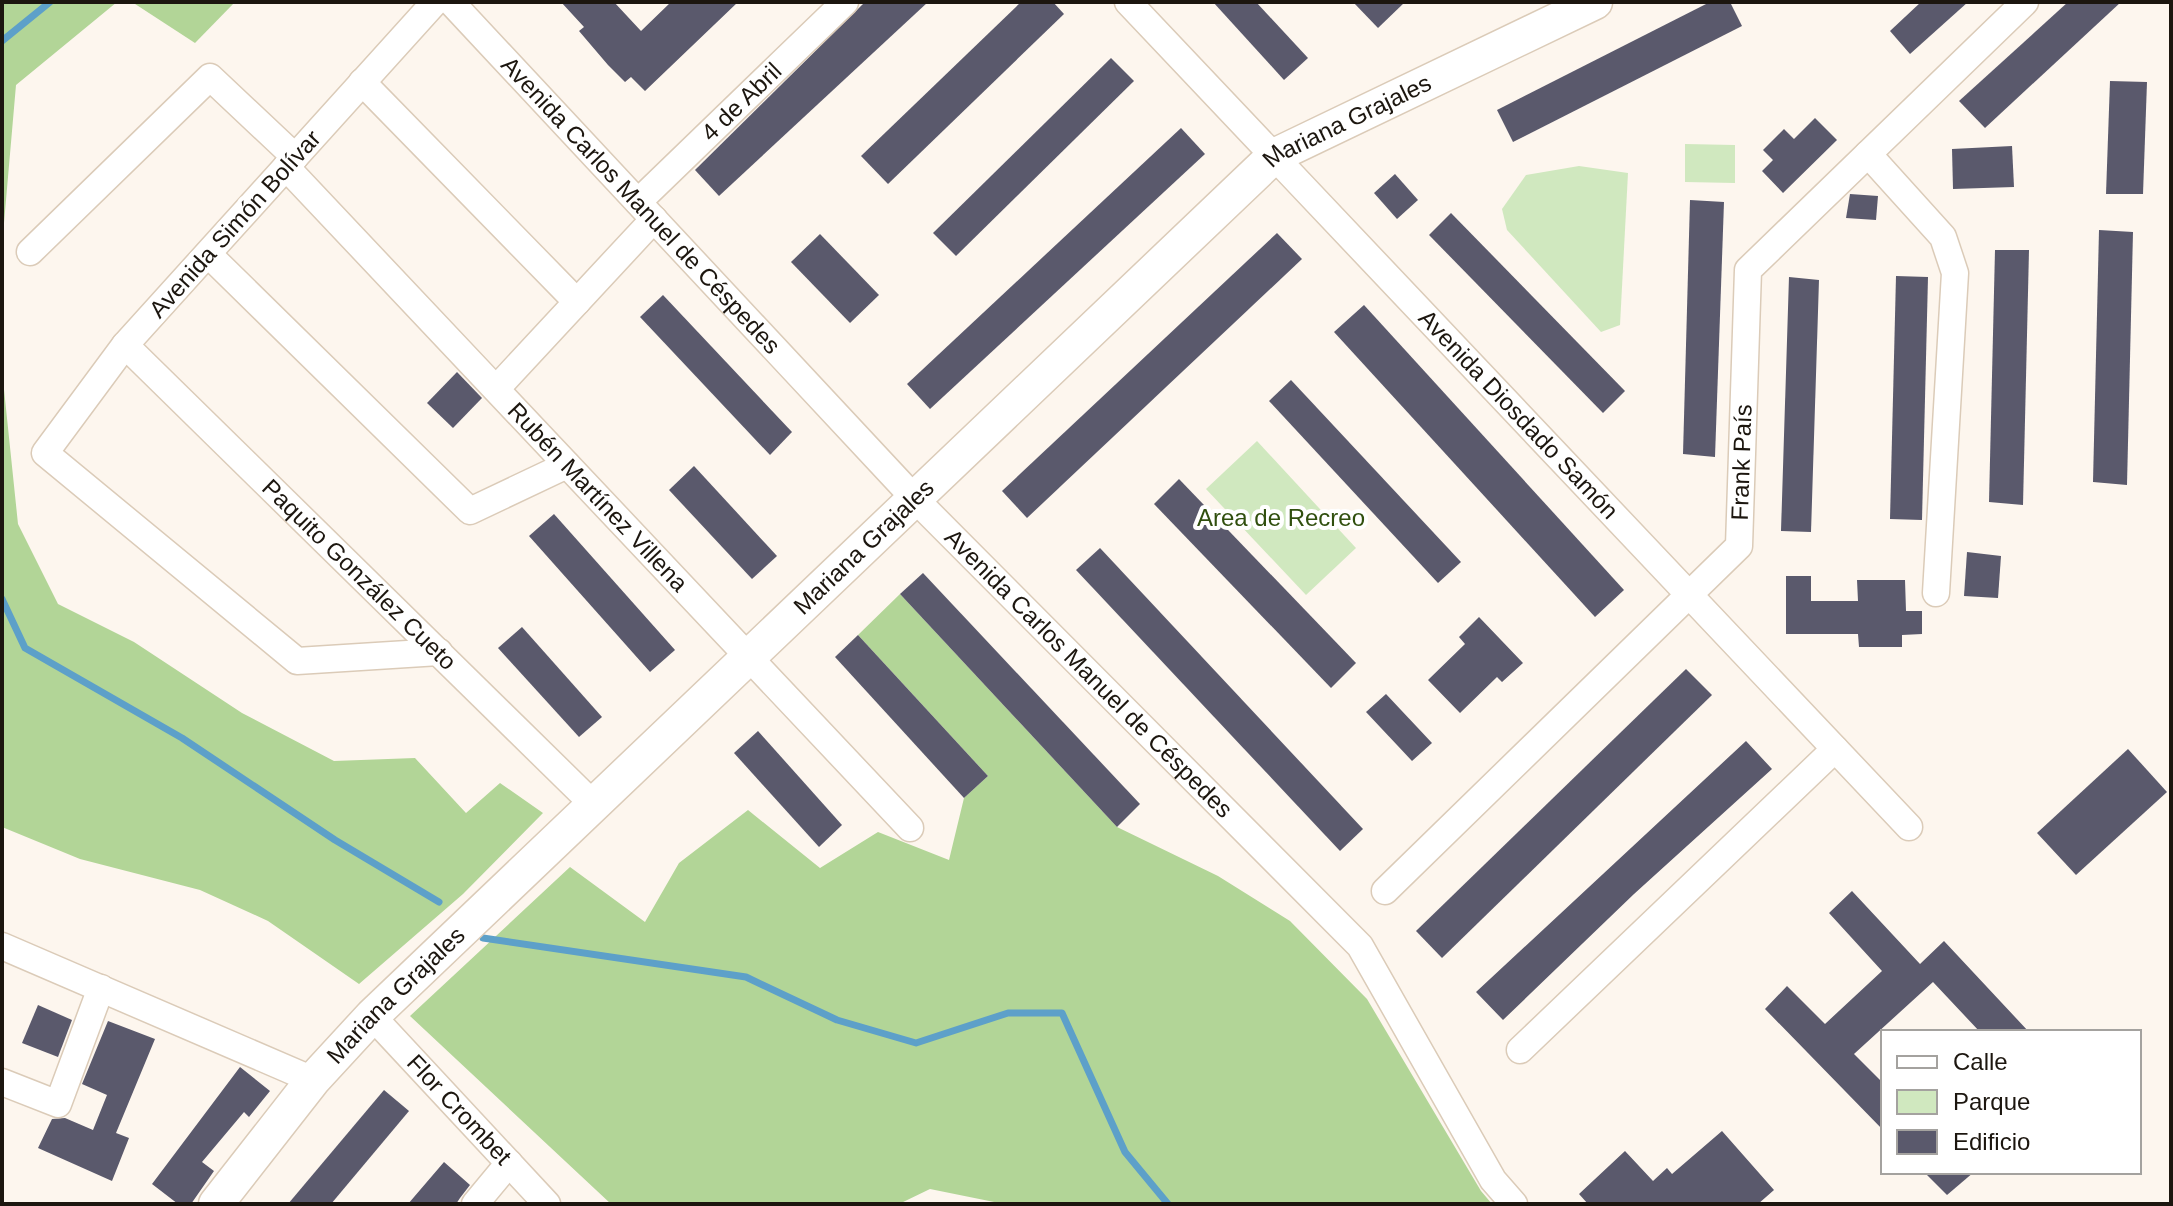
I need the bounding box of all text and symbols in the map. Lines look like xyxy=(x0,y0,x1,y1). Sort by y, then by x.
street label: Avenida Carlos Manuel de Céspedes xyxy=(496,51,786,359)
street label: 4 de Abril xyxy=(696,57,787,146)
street label: Mariana Grajales xyxy=(1257,69,1435,172)
street label: Avenida Simón Bolívar xyxy=(144,125,326,323)
street label: Avenida Diosdado Samón xyxy=(1414,304,1624,524)
street label: Rubén Martínez Villena xyxy=(503,397,694,597)
street label: Frank País xyxy=(1726,404,1757,521)
street label: Paquito González Cueto xyxy=(257,474,462,675)
street label: Mariana Grajales xyxy=(788,474,939,620)
park label: Area de Recreo xyxy=(1197,504,1365,531)
street label: Avenida Carlos Manuel de Céspedes xyxy=(940,523,1238,823)
street label: Mariana Grajales xyxy=(321,921,470,1069)
legend xyxy=(1881,1030,2141,1174)
text: Calle xyxy=(1953,1048,2008,1075)
street label: Flor Crombet xyxy=(402,1049,517,1170)
text: Parque xyxy=(1953,1088,2030,1115)
text: Edificio xyxy=(1953,1128,2030,1155)

